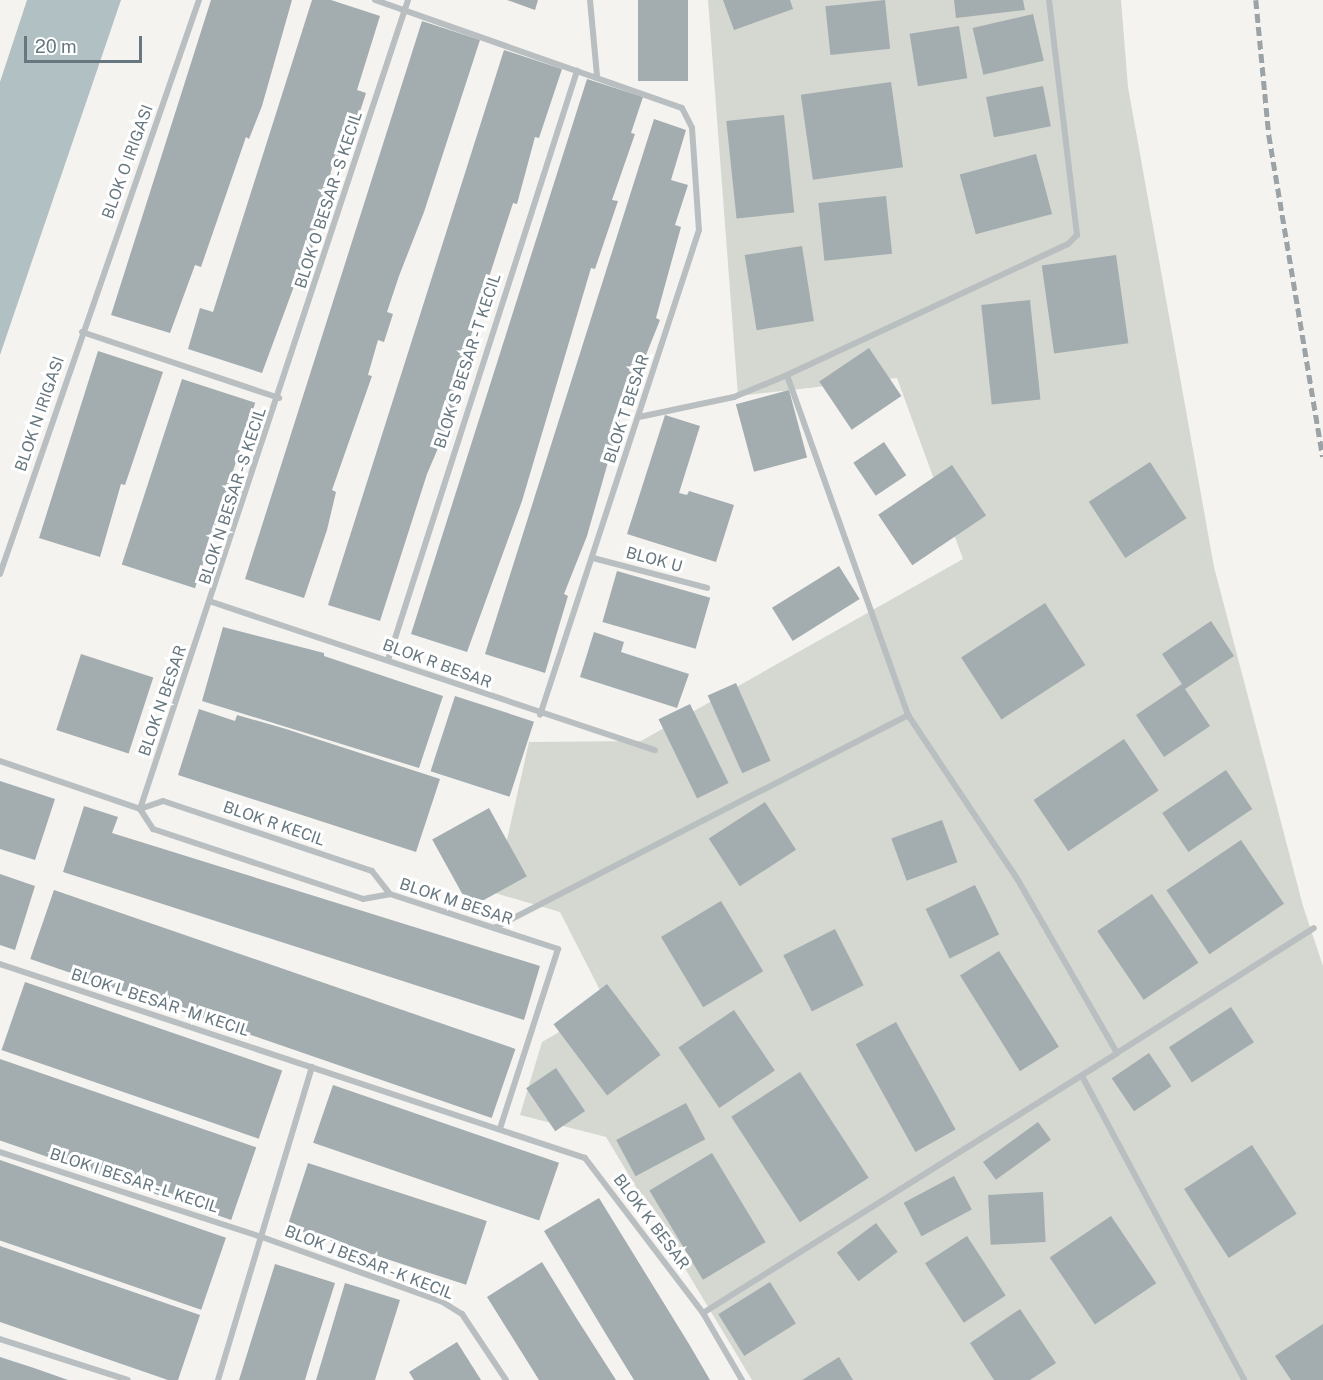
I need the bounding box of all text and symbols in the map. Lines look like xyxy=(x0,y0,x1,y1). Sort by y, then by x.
scale bar xyxy=(27,24,146,62)
text: 20 m xyxy=(35,36,77,57)
street label: BLOK O IRIGASI xyxy=(98,102,158,222)
street label: BLOK O BESAR - S KECIL xyxy=(291,107,367,293)
street label: BLOK S BESAR - T KECIL xyxy=(430,269,506,453)
street label: BLOK T BESAR xyxy=(600,352,654,466)
street label: BLOK N IRIGASI xyxy=(11,354,69,474)
street label: BLOK N BESAR - S KECIL xyxy=(195,403,271,589)
street label: BLOK U xyxy=(624,543,684,577)
street label: BLOK R BESAR xyxy=(380,635,494,693)
street label: BLOK N BESAR xyxy=(135,643,191,759)
street label: BLOK R KECIL xyxy=(220,798,328,850)
street label: BLOK M BESAR xyxy=(397,875,515,929)
street label: BLOK L BESAR - M KECIL xyxy=(67,964,253,1042)
street label: BLOK I BESAR - L KECIL xyxy=(45,1144,223,1218)
street label: BLOK K BESAR xyxy=(609,1170,693,1274)
street label: BLOK J BESAR - K KECIL xyxy=(280,1221,458,1305)

